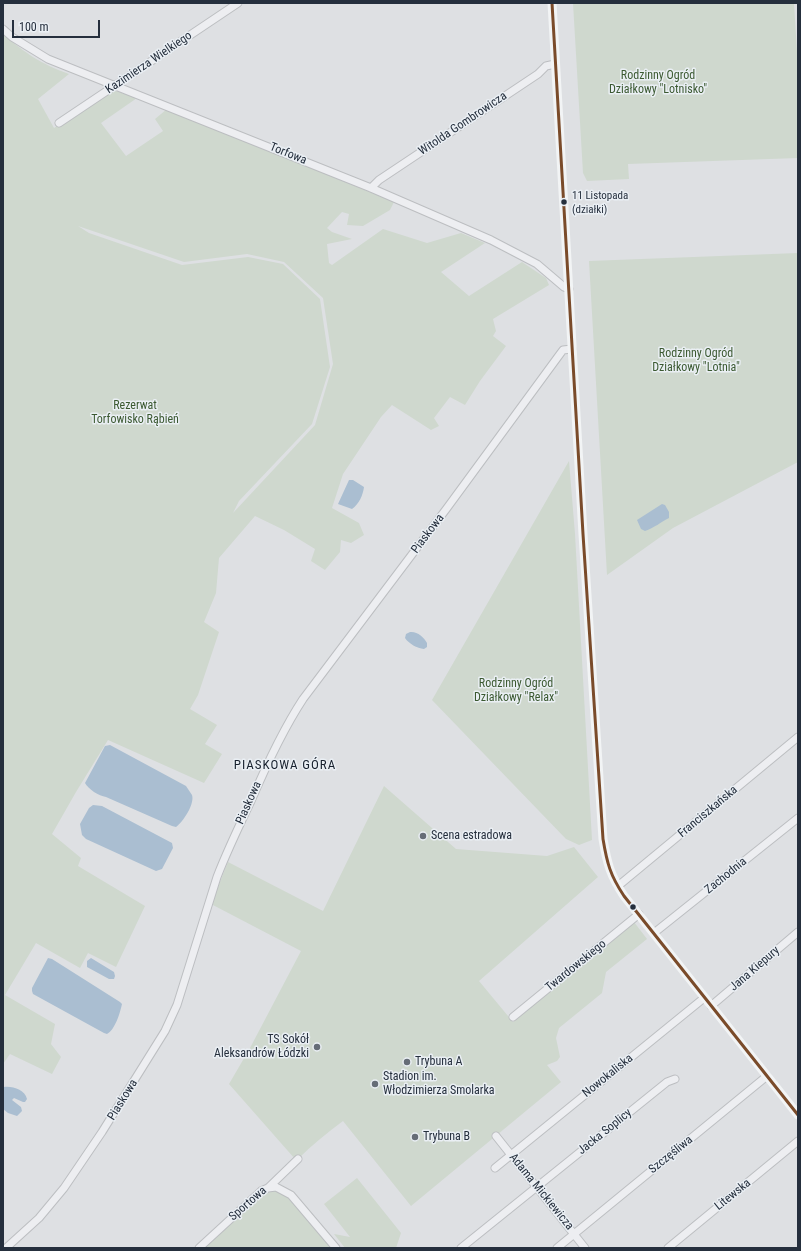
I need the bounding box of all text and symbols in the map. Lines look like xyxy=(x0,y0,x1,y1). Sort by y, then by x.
scale bar xyxy=(14,12,102,38)
text: 100 m xyxy=(19,20,49,34)
street label: Kazimierza Wielkiego xyxy=(103,29,195,97)
park label: Rodzinny Ogród Działkowy "Lotnisko" xyxy=(609,69,707,97)
street label: Witolda Gombrowicza xyxy=(416,89,510,159)
street label: Torfowa xyxy=(267,140,309,168)
place label: 11 Listopada (działki) xyxy=(572,189,628,215)
marker: 11 Listopada (działki) xyxy=(559,197,569,207)
park label: Rodzinny Ogród Działkowy "Lotnia" xyxy=(652,347,740,375)
park label: Rezerwat Torfowisko Rąbień xyxy=(91,399,179,427)
street label: Piaskowa xyxy=(409,511,447,557)
park label: Rodzinny Ogród Działkowy "Relax" xyxy=(474,677,558,705)
district label: PIASKOWA GÓRA xyxy=(234,758,336,774)
street label: Piaskowa xyxy=(233,779,265,827)
street label: Franciszkańska xyxy=(675,783,741,841)
place label: Scena estradowa xyxy=(431,829,512,843)
marker: Scena estradowa xyxy=(418,831,428,841)
street label: Zachodnia xyxy=(702,855,750,897)
unlabelled marker xyxy=(628,902,638,912)
street label: Twardowskiego xyxy=(543,937,609,995)
street label: Jana Kiepury xyxy=(727,943,783,995)
place label: TS Sokół Aleksandrów Łódzki xyxy=(214,1033,309,1061)
marker: TS Sokół Aleksandrów Łódzki xyxy=(312,1042,322,1052)
street label: Nowokaliska xyxy=(580,1051,636,1101)
place label: Trybuna A xyxy=(415,1055,463,1069)
marker: Trybuna A xyxy=(402,1057,412,1067)
place label: Stadion im. Włodzimierza Smolarka xyxy=(383,1070,495,1098)
street label: Piaskowa xyxy=(105,1077,141,1123)
marker: Stadion im. Włodzimierza Smolarka xyxy=(370,1079,380,1089)
street label: Jacka Soplicy xyxy=(575,1106,635,1158)
place label: Trybuna B xyxy=(423,1130,470,1144)
marker: Trybuna B xyxy=(410,1132,420,1142)
street label: Szczęśliwa xyxy=(646,1133,696,1177)
street label: Adama Mickiewicza xyxy=(506,1151,576,1233)
street label: Litewska xyxy=(712,1176,754,1214)
street label: Sportowa xyxy=(226,1184,270,1224)

